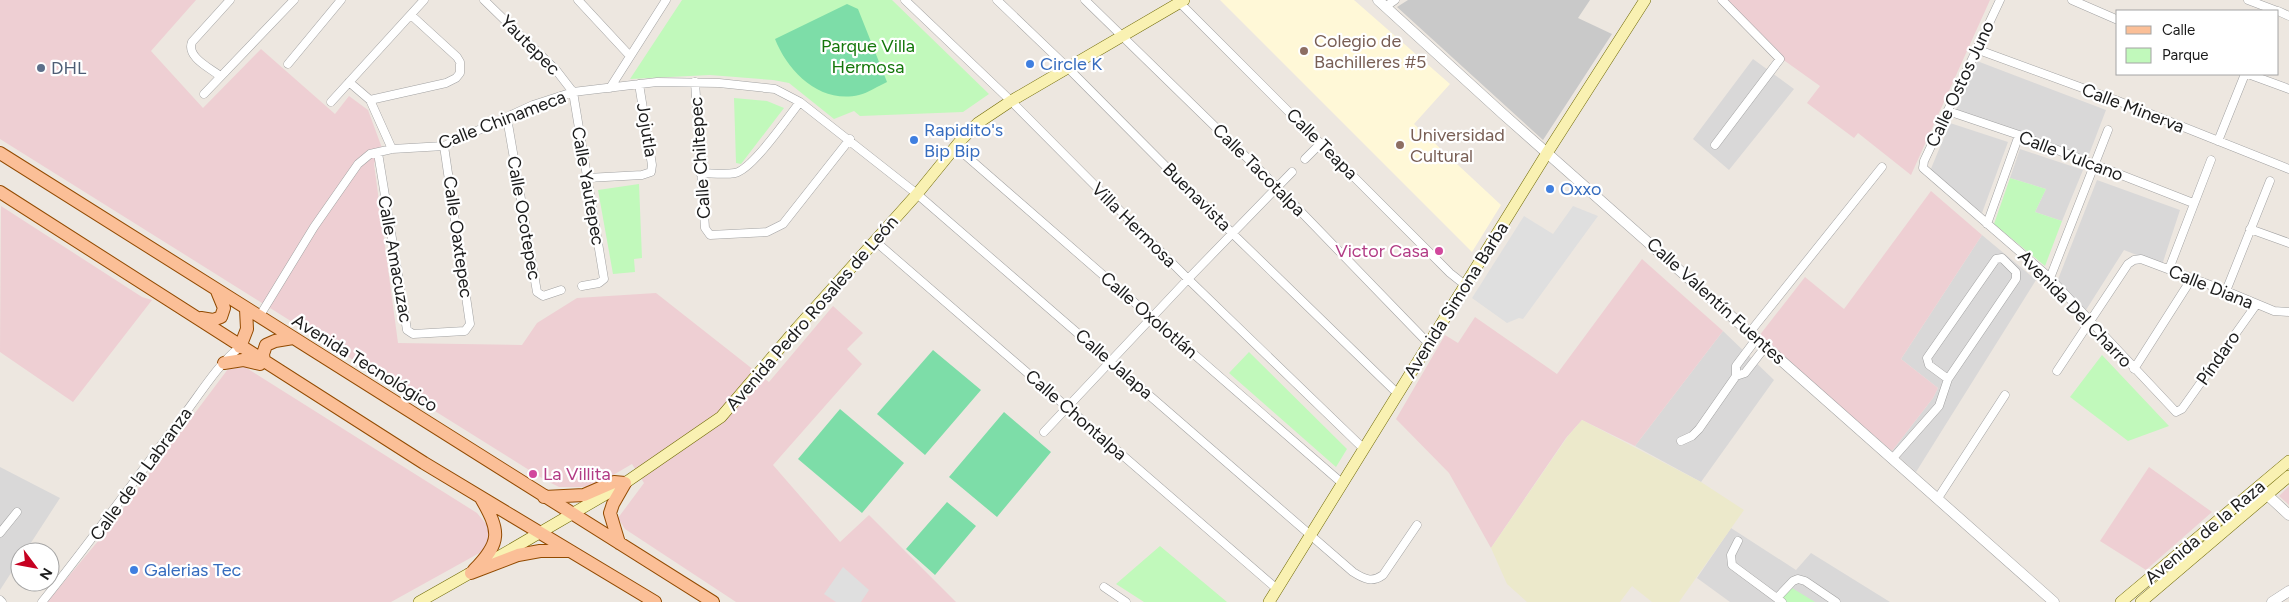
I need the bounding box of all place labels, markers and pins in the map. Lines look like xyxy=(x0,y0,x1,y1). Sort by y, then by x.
place label: Colegio de Bachilleres #5 xyxy=(1314,30,1426,73)
marker: Colegio de Bachilleres #5 xyxy=(1298,45,1310,57)
place label: Circle K xyxy=(1040,53,1102,75)
place label: DHL xyxy=(51,57,87,79)
marker: Circle K xyxy=(1024,58,1036,70)
marker: DHL xyxy=(35,62,47,74)
place label: Rapidito's Bip Bip xyxy=(924,119,1003,162)
place label: Universidad Cultural xyxy=(1410,124,1505,167)
marker: Rapidito's Bip Bip xyxy=(908,134,920,146)
marker: Universidad Cultural xyxy=(1394,139,1406,151)
place label: Oxxo xyxy=(1560,178,1601,200)
marker: Oxxo xyxy=(1544,183,1556,195)
place label: Victor Casa xyxy=(1335,240,1429,262)
marker: Victor Casa xyxy=(1433,245,1445,257)
place label: La Villita xyxy=(543,463,611,485)
marker: La Villita xyxy=(527,468,539,480)
place label: Galerias Tec xyxy=(144,559,242,581)
marker: Galerias Tec xyxy=(128,564,140,576)

